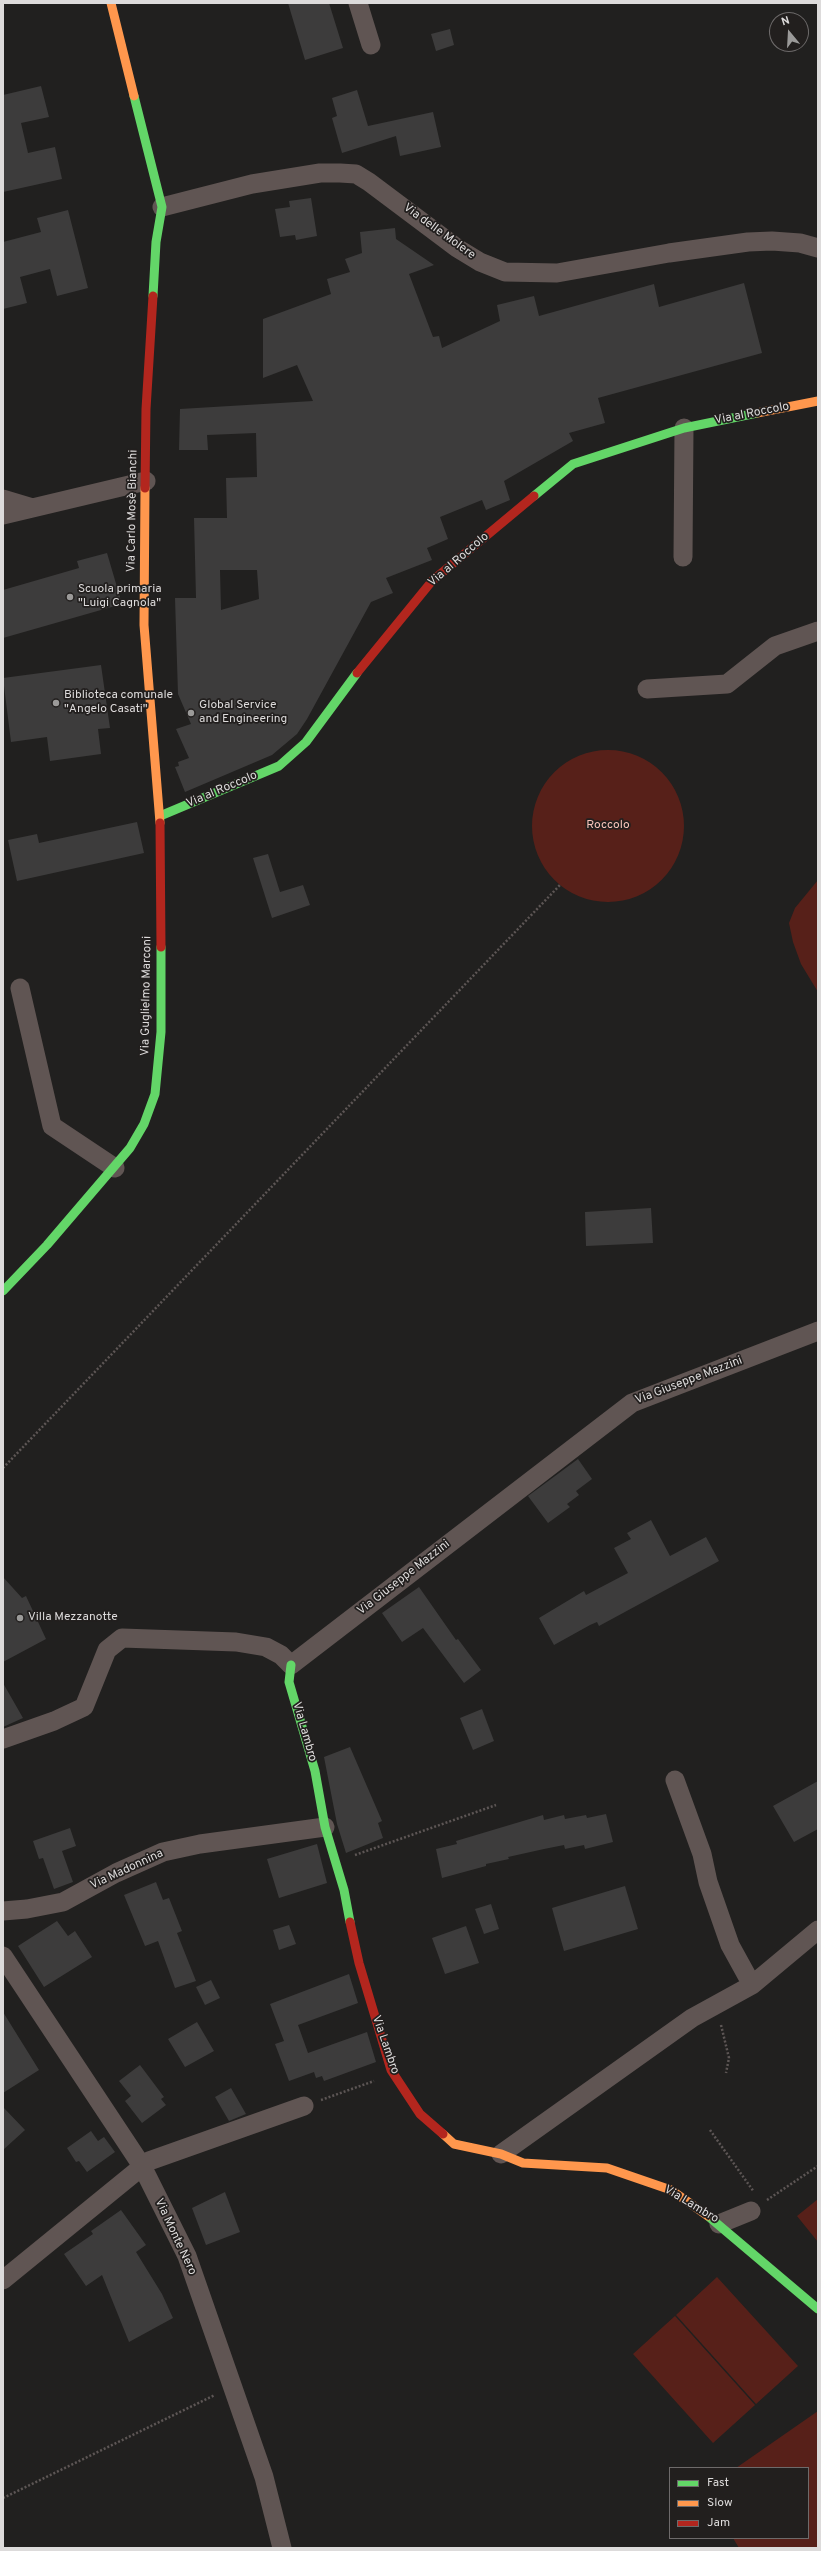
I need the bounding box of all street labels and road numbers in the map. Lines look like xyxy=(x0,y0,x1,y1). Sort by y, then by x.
street label: Via delle Molere xyxy=(400,201,478,263)
street label: Via al Roccolo xyxy=(714,400,790,428)
street label: Via Carlo Mosè Bianchi xyxy=(125,450,141,572)
street label: Via al Roccolo xyxy=(426,530,492,590)
street label: Via al Roccolo xyxy=(184,769,260,811)
street label: Via Guglielmo Marconi xyxy=(139,936,155,1056)
street label: Via Giuseppe Mazzini xyxy=(633,1354,745,1408)
street label: Via Giuseppe Mazzini xyxy=(355,1537,453,1619)
street label: Via Lambro xyxy=(289,1701,319,1763)
street label: Via Madonnina xyxy=(88,1847,166,1893)
street label: Via Lambro xyxy=(368,2014,402,2076)
street label: Via Lambro xyxy=(661,2183,721,2227)
street label: Via Monte Nero xyxy=(151,2196,199,2278)

